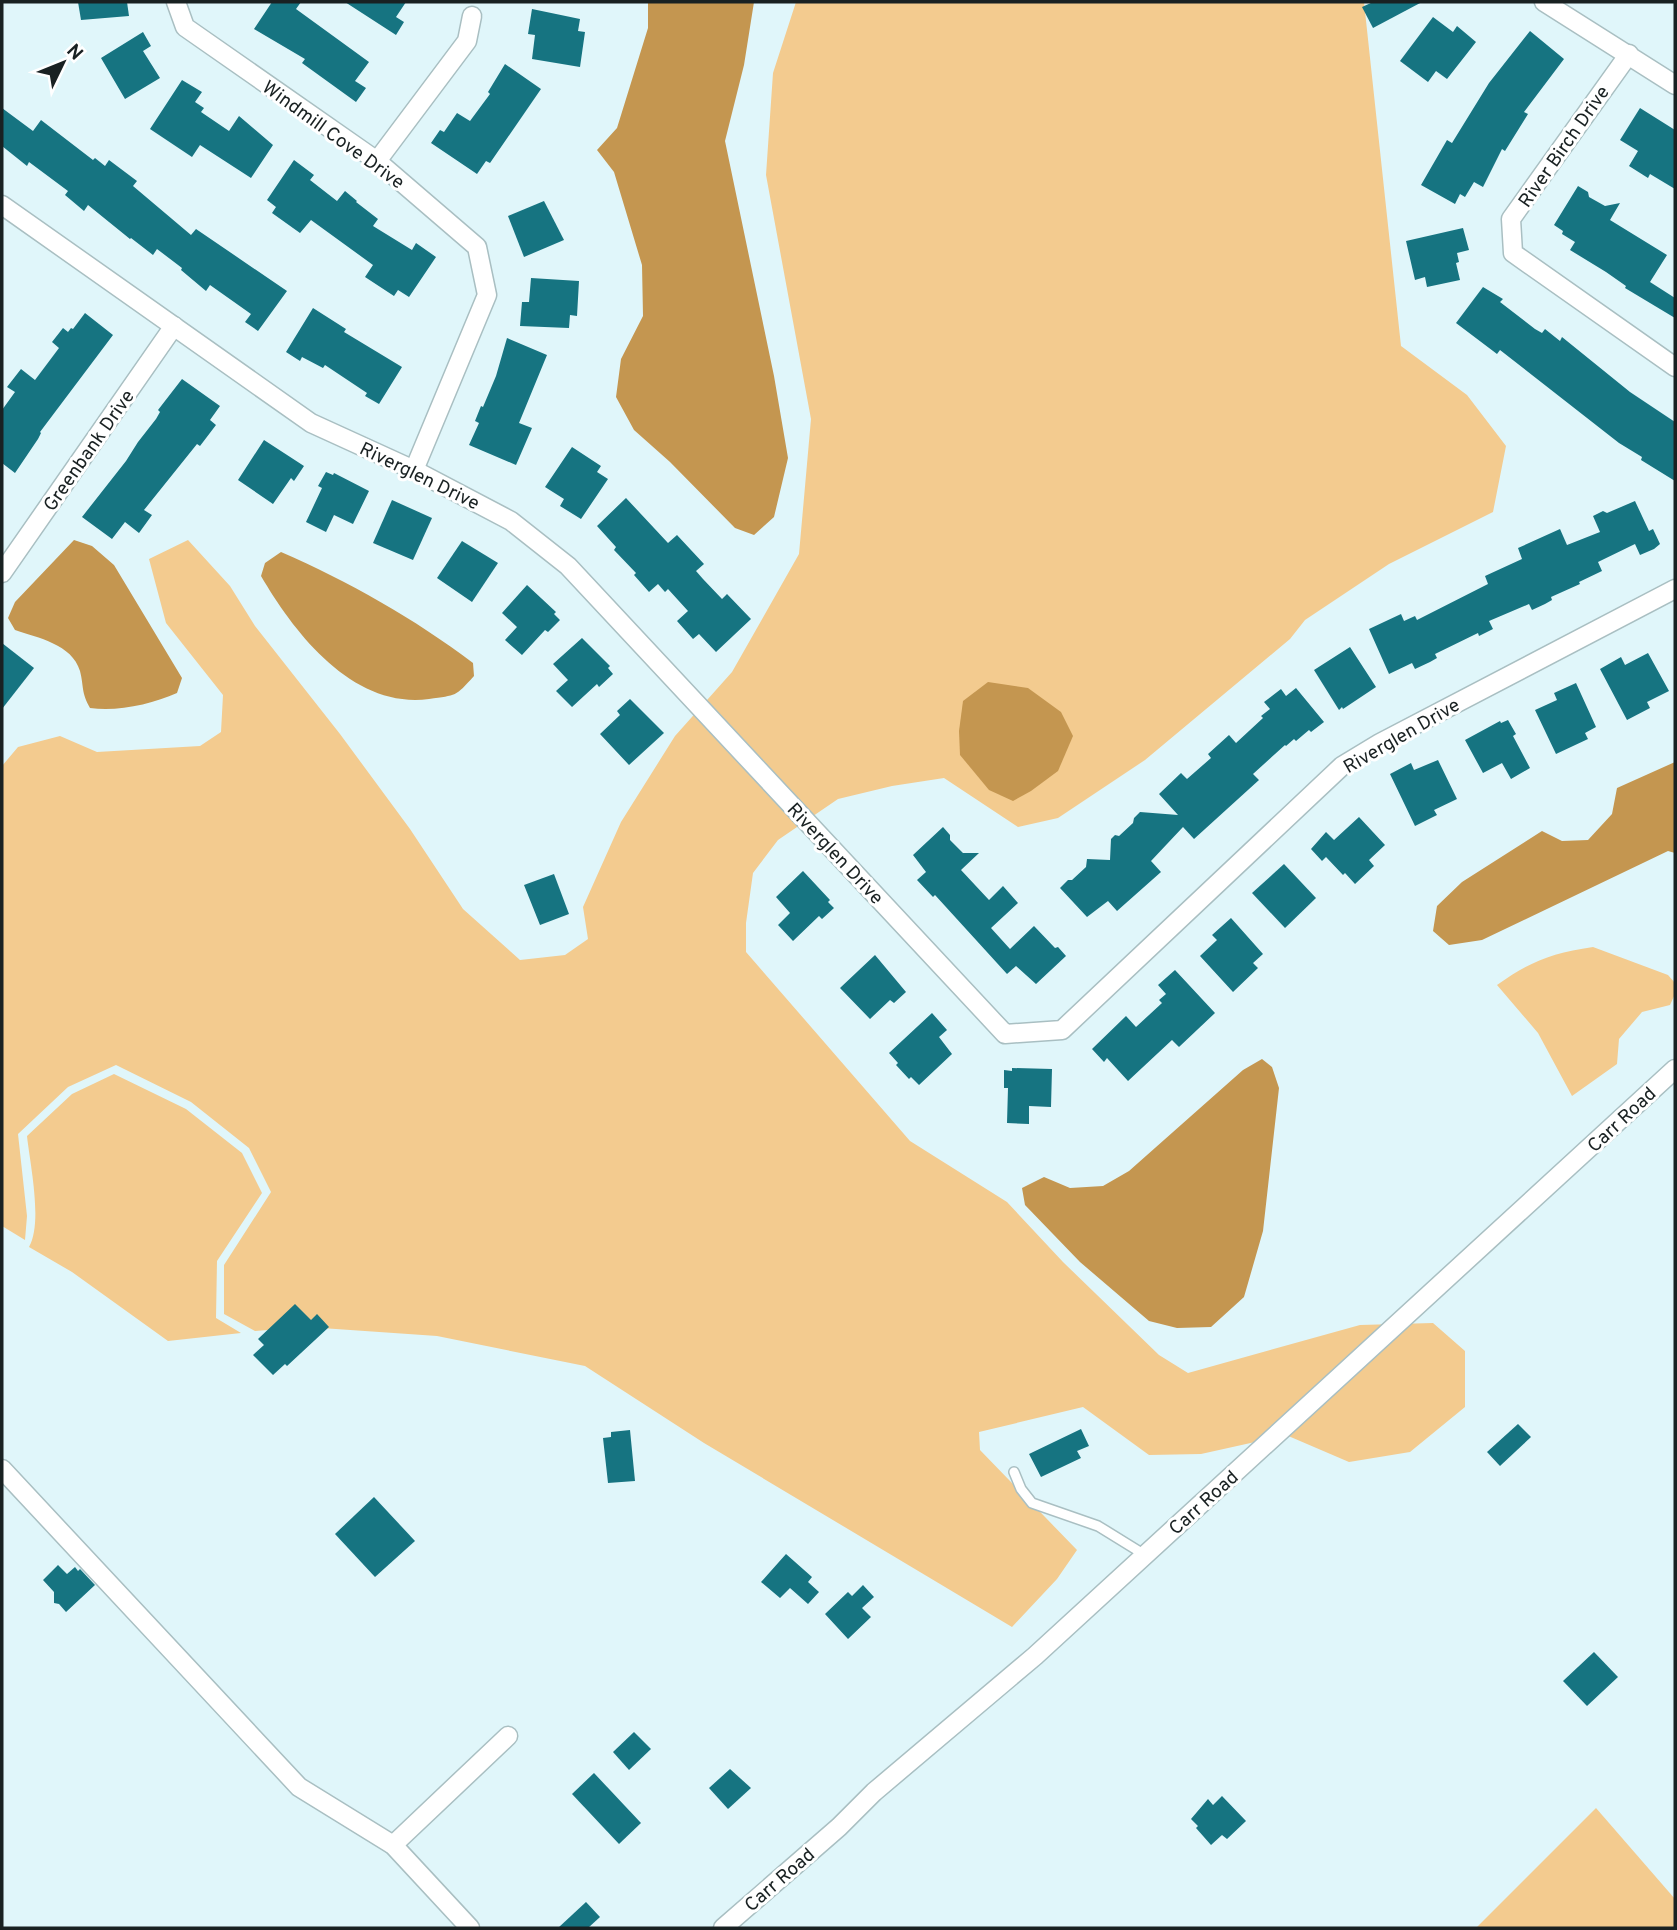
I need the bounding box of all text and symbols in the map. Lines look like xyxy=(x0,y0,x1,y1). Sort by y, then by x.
north arrow xyxy=(28,28,98,98)
text: N xyxy=(61,40,87,66)
street label: Windmill Cove Drive xyxy=(257,76,409,195)
street label: River Birch Drive xyxy=(1514,82,1616,213)
street label: Greenbank Drive xyxy=(39,386,141,517)
street label: Riverglen Drive xyxy=(355,437,483,516)
street label: Riverglen Drive xyxy=(1339,694,1465,780)
street label: Riverglen Drive xyxy=(781,798,888,910)
street label: Carr Road xyxy=(1583,1082,1662,1158)
street label: Carr Road xyxy=(1164,1466,1244,1541)
street label: Carr Road xyxy=(740,1843,821,1918)

